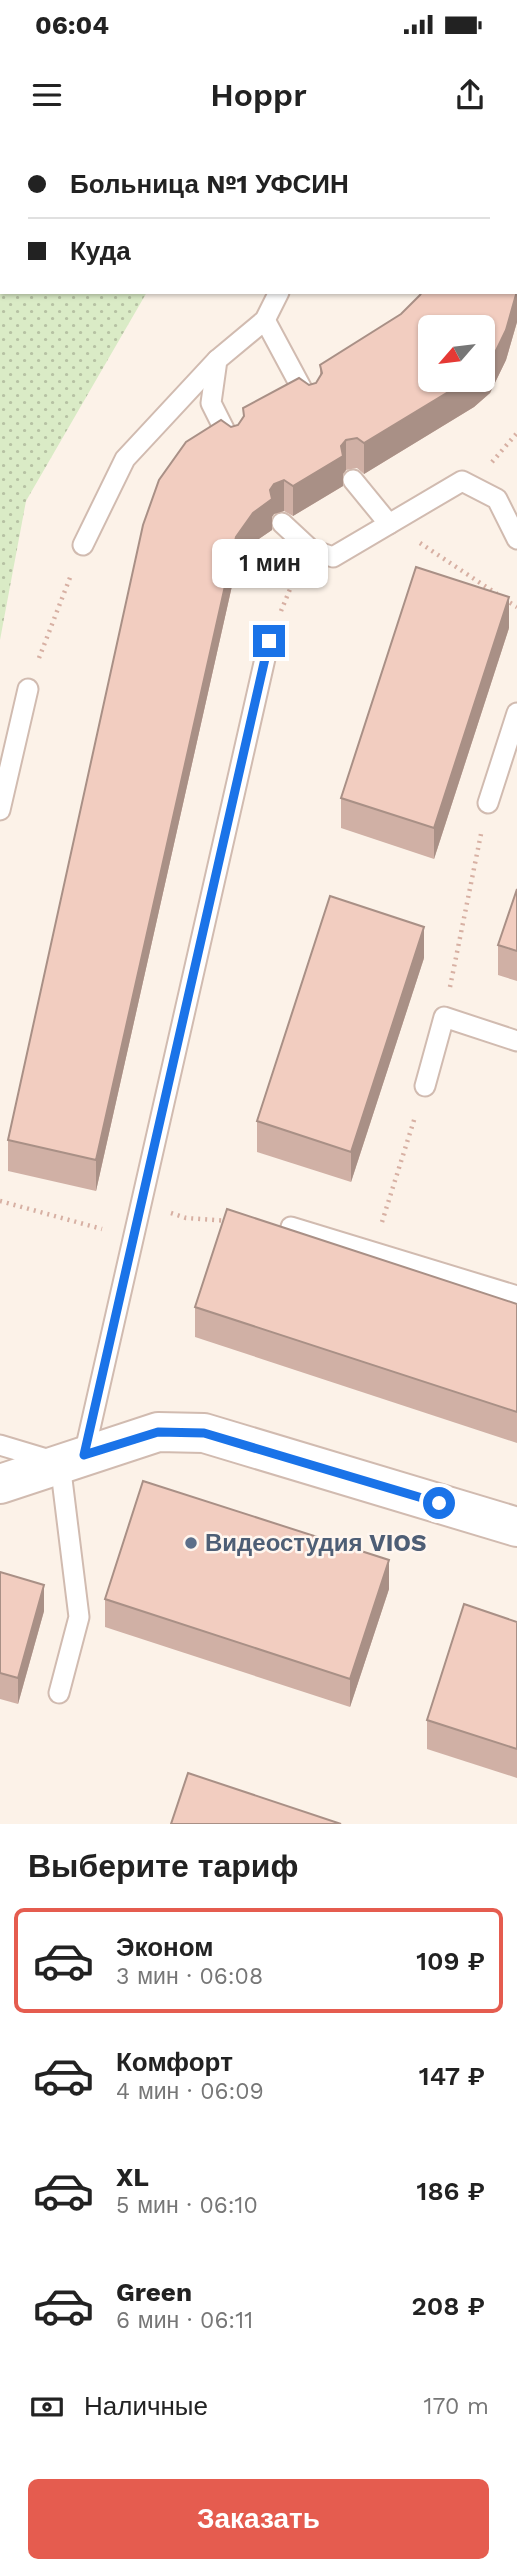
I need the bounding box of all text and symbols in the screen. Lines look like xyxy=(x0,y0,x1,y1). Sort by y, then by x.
text: 06:04 xyxy=(35,10,109,40)
icon: menu xyxy=(28,76,66,114)
text: Hoppr xyxy=(210,76,307,114)
icon: share xyxy=(451,76,489,114)
text: Больница №1 УФСИН xyxy=(70,169,349,199)
text: Куда xyxy=(70,236,131,266)
north arrow xyxy=(418,315,495,392)
map controls xyxy=(418,315,495,392)
callout: 1 мин xyxy=(211,540,327,588)
text: 1 мин xyxy=(239,550,301,577)
route end xyxy=(253,625,285,657)
route start xyxy=(423,1487,455,1519)
place label: Видеостудия VIOS xyxy=(205,1529,426,1557)
marker: Видеостудия VIOS xyxy=(183,1535,199,1551)
text: Выберите тариф xyxy=(28,1847,299,1885)
icon: car xyxy=(32,1929,95,1992)
text: Эконом xyxy=(116,1932,214,1962)
text: 109 ₽ xyxy=(416,1946,485,1976)
text: 3 мин · 06:08 xyxy=(116,1963,263,1990)
icon: car xyxy=(32,2044,95,2107)
text: Комфорт xyxy=(116,2047,233,2077)
text: 147 ₽ xyxy=(419,2061,485,2091)
text: 4 мин · 06:09 xyxy=(116,2078,264,2105)
icon: car xyxy=(32,2159,95,2222)
text: XL xyxy=(116,2162,149,2192)
text: 186 ₽ xyxy=(417,2176,485,2206)
text: 5 мин · 06:10 xyxy=(116,2192,258,2219)
icon: car xyxy=(32,2274,95,2337)
text: Green xyxy=(116,2277,192,2307)
text: 208 ₽ xyxy=(411,2291,485,2321)
text: 6 мин · 06:11 xyxy=(116,2307,253,2334)
icon: cash xyxy=(28,2388,66,2426)
text: Наличные xyxy=(84,2391,208,2421)
text: 170 m xyxy=(424,2393,489,2420)
button: Заказать xyxy=(28,2479,489,2559)

